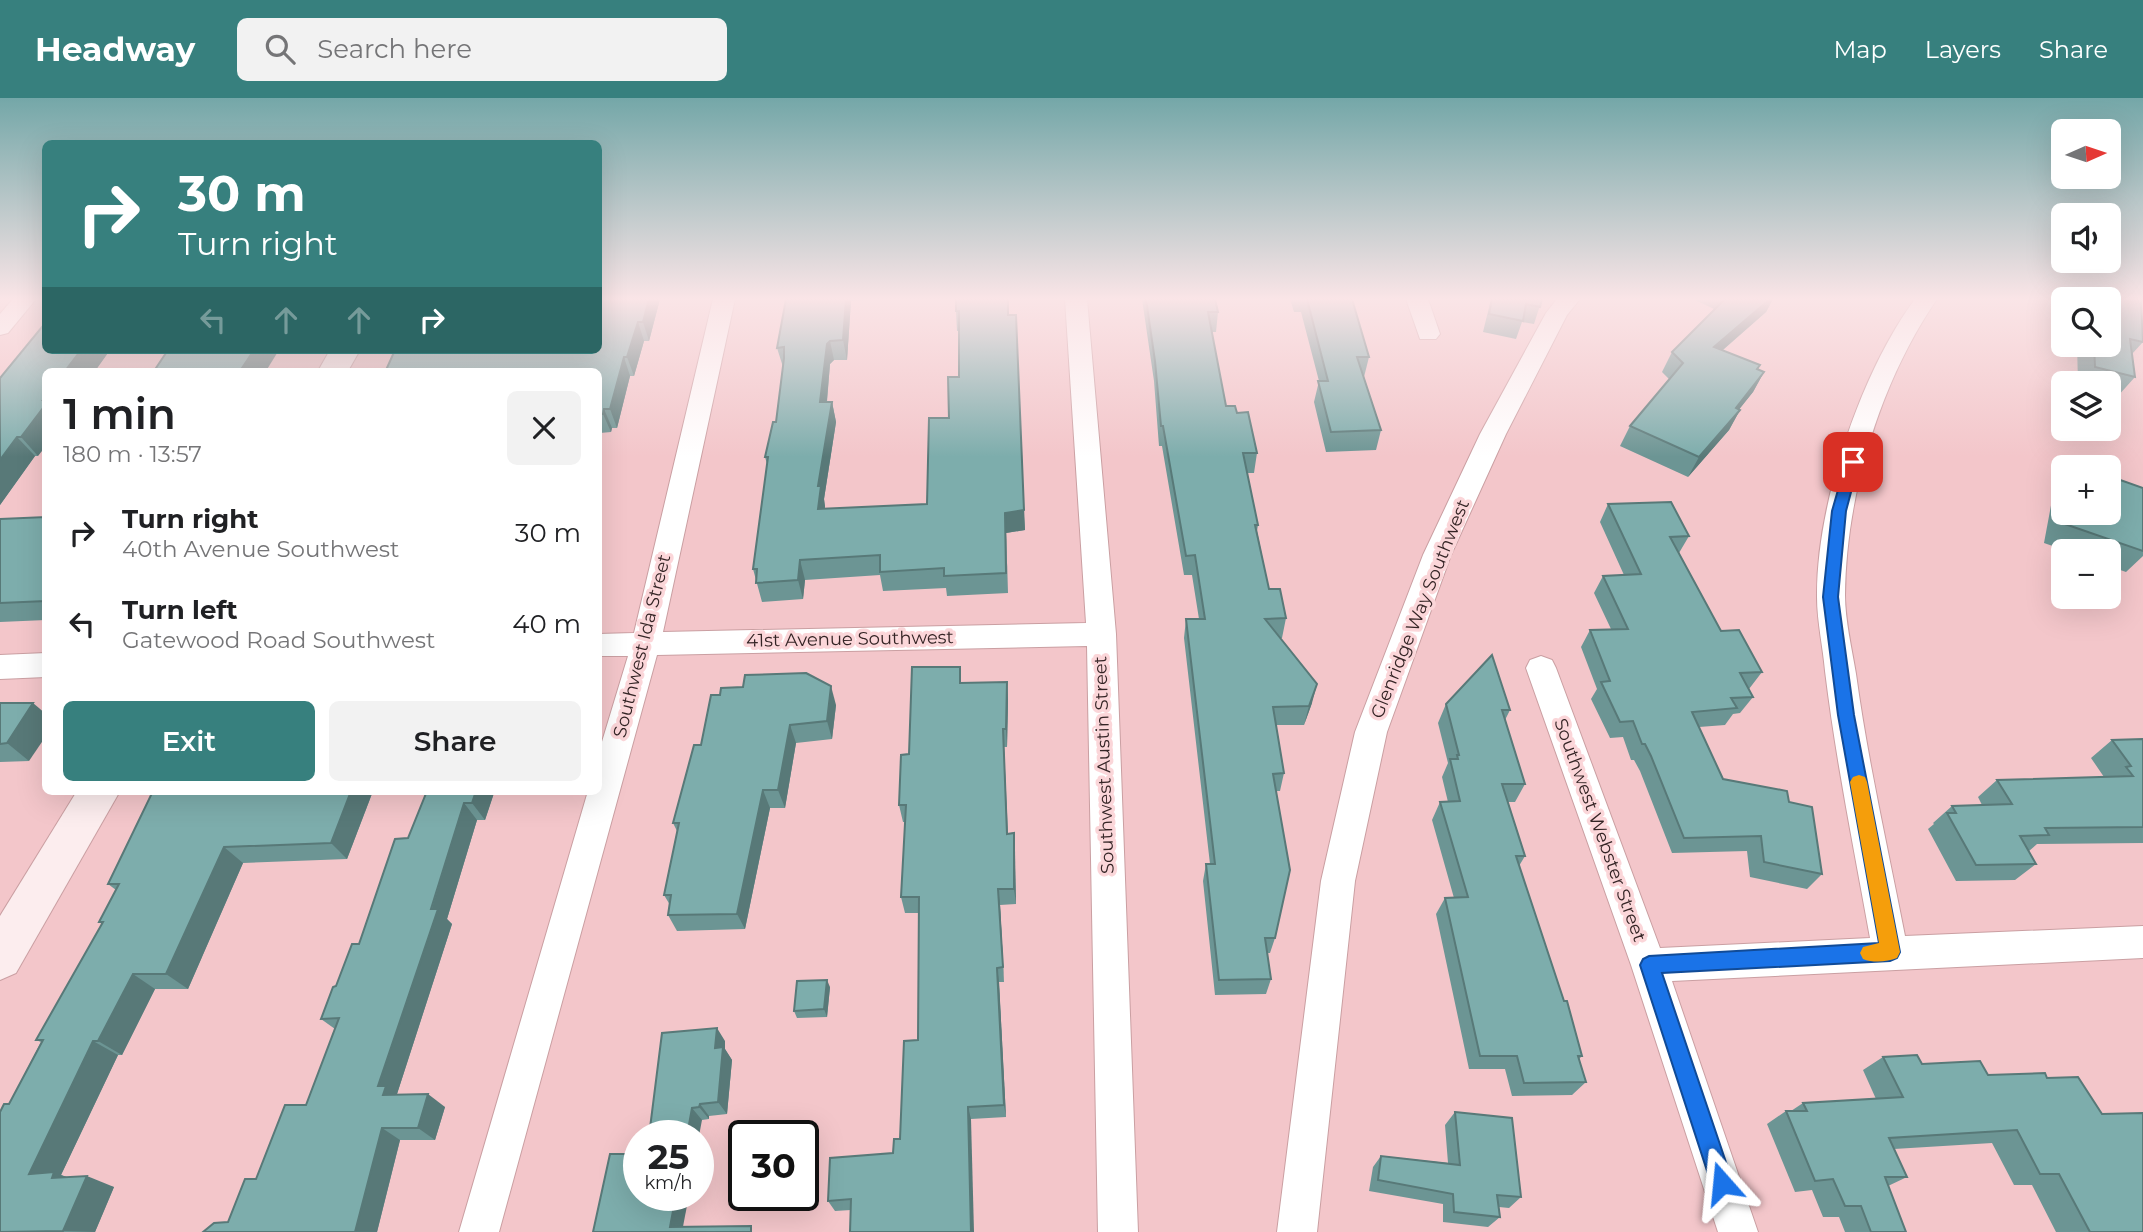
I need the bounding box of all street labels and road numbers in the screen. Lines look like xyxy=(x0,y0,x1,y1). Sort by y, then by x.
street label: Glenridge Way Southwest xyxy=(1366,496,1474,722)
street label: Southwest Ida Street xyxy=(609,552,675,740)
street label: 41st Avenue Southwest xyxy=(746,626,954,652)
street label: Southwest Austin Street xyxy=(1089,656,1119,874)
street label: Southwest Webster Street xyxy=(1549,715,1651,945)

